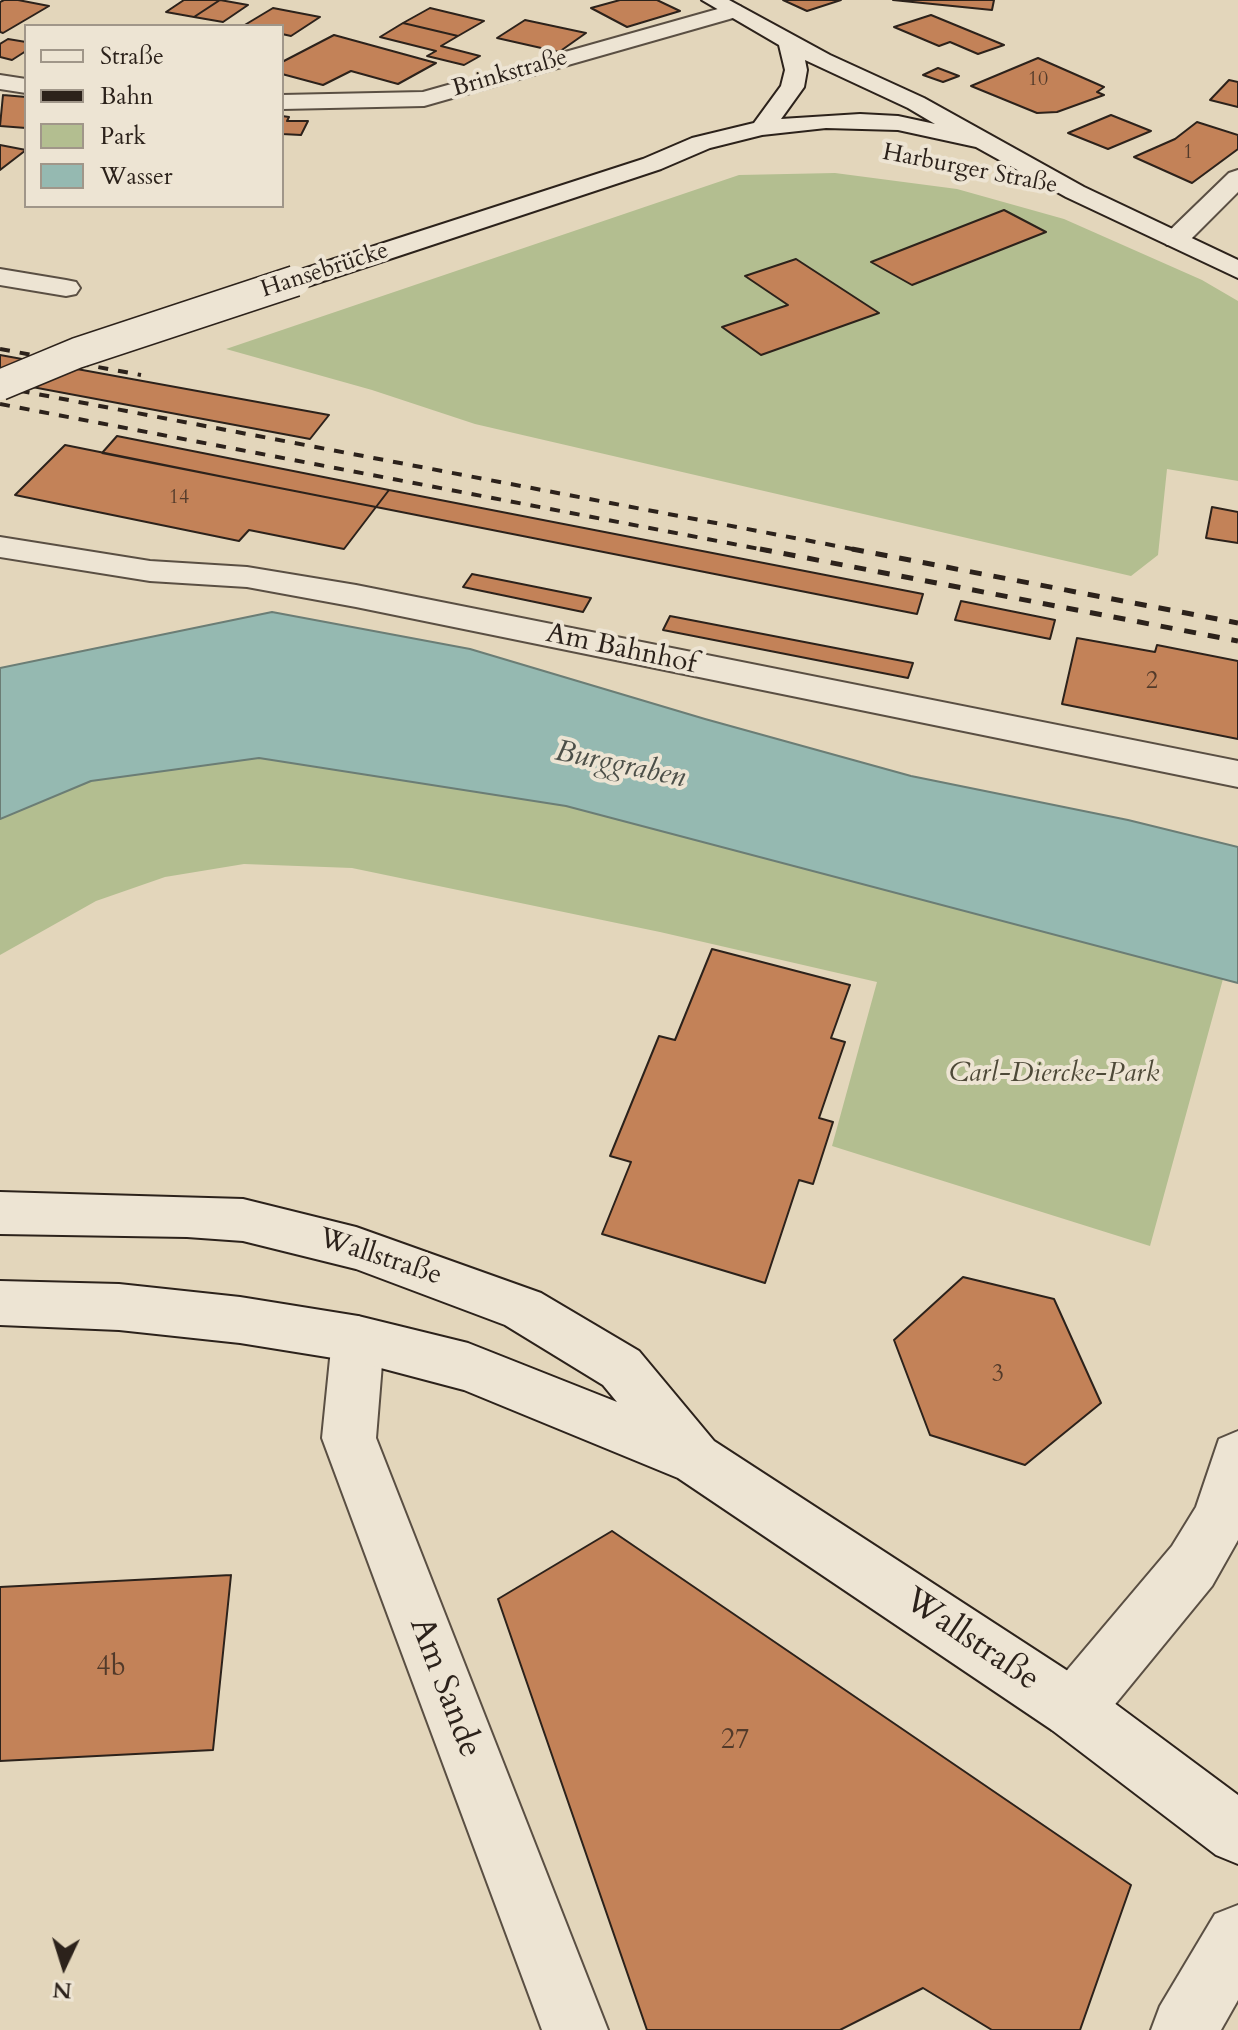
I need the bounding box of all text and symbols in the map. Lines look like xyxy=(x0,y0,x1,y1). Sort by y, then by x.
legend xyxy=(24,24,284,208)
text: Straße xyxy=(100,40,164,73)
street label: Brinkstraße xyxy=(449,44,571,104)
house number: 10 xyxy=(1028,68,1048,92)
text: Bahn xyxy=(100,80,154,113)
text: Park xyxy=(100,120,146,153)
street label: Harburger Straße xyxy=(880,139,1060,201)
house number: 1 xyxy=(1183,141,1193,165)
text: Wasser xyxy=(100,160,173,193)
street label: Hansebrücke xyxy=(258,237,392,305)
house number: 14 xyxy=(169,486,189,510)
street label: Am Bahnhof xyxy=(543,618,699,682)
house number: 2 xyxy=(1146,668,1158,696)
water label: Burggraben xyxy=(551,735,689,797)
park label: Carl-Diercke-Park xyxy=(949,1058,1159,1092)
street label: Wallstraße xyxy=(314,1222,446,1294)
house number: 3 xyxy=(992,1361,1004,1389)
street label: Wallstraße xyxy=(896,1581,1046,1701)
street label: Am Sande xyxy=(399,1612,489,1764)
house number: 4b xyxy=(96,1652,126,1686)
house number: 27 xyxy=(721,1725,749,1759)
north arrow xyxy=(24,1926,104,2006)
text: N xyxy=(52,1974,73,2006)

